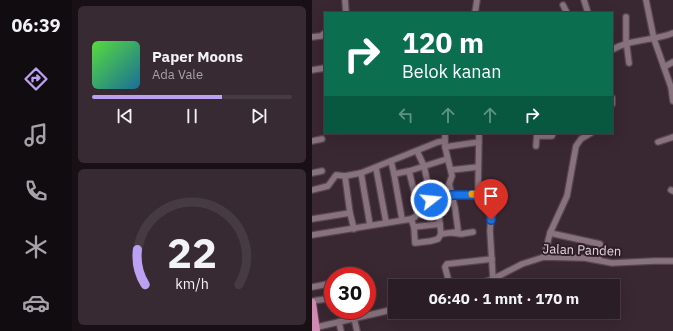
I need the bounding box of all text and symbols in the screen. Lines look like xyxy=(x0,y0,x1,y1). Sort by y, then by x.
text: 06:39 xyxy=(11,14,61,37)
text: 120 m xyxy=(402,24,484,61)
icon: right xyxy=(336,28,388,80)
text: Paper Moons xyxy=(152,47,243,66)
text: Belok kanan xyxy=(402,60,501,83)
icon: directions xyxy=(22,65,50,93)
text: Ada Vale xyxy=(152,66,203,83)
icon: left xyxy=(395,104,417,126)
icon: ahead xyxy=(437,104,459,126)
icon: ahead xyxy=(479,104,501,126)
icon: right xyxy=(521,104,543,126)
icon: previous xyxy=(114,105,136,127)
icon: pause xyxy=(181,105,203,127)
icon: next xyxy=(248,105,270,127)
icon: music xyxy=(22,121,50,149)
icon: phone xyxy=(22,177,50,205)
position arrow xyxy=(410,179,452,221)
pin xyxy=(474,179,508,220)
icon: arrive xyxy=(480,185,502,207)
text: 22 xyxy=(167,225,217,279)
icon: climate xyxy=(22,233,50,261)
street label: Jalan Panden xyxy=(542,240,622,260)
speed limit sign: 30 xyxy=(324,267,376,319)
text: km/h xyxy=(175,273,209,292)
icon: car xyxy=(22,289,50,317)
text: 06:40 · 1 mnt · 170 m xyxy=(429,289,579,308)

